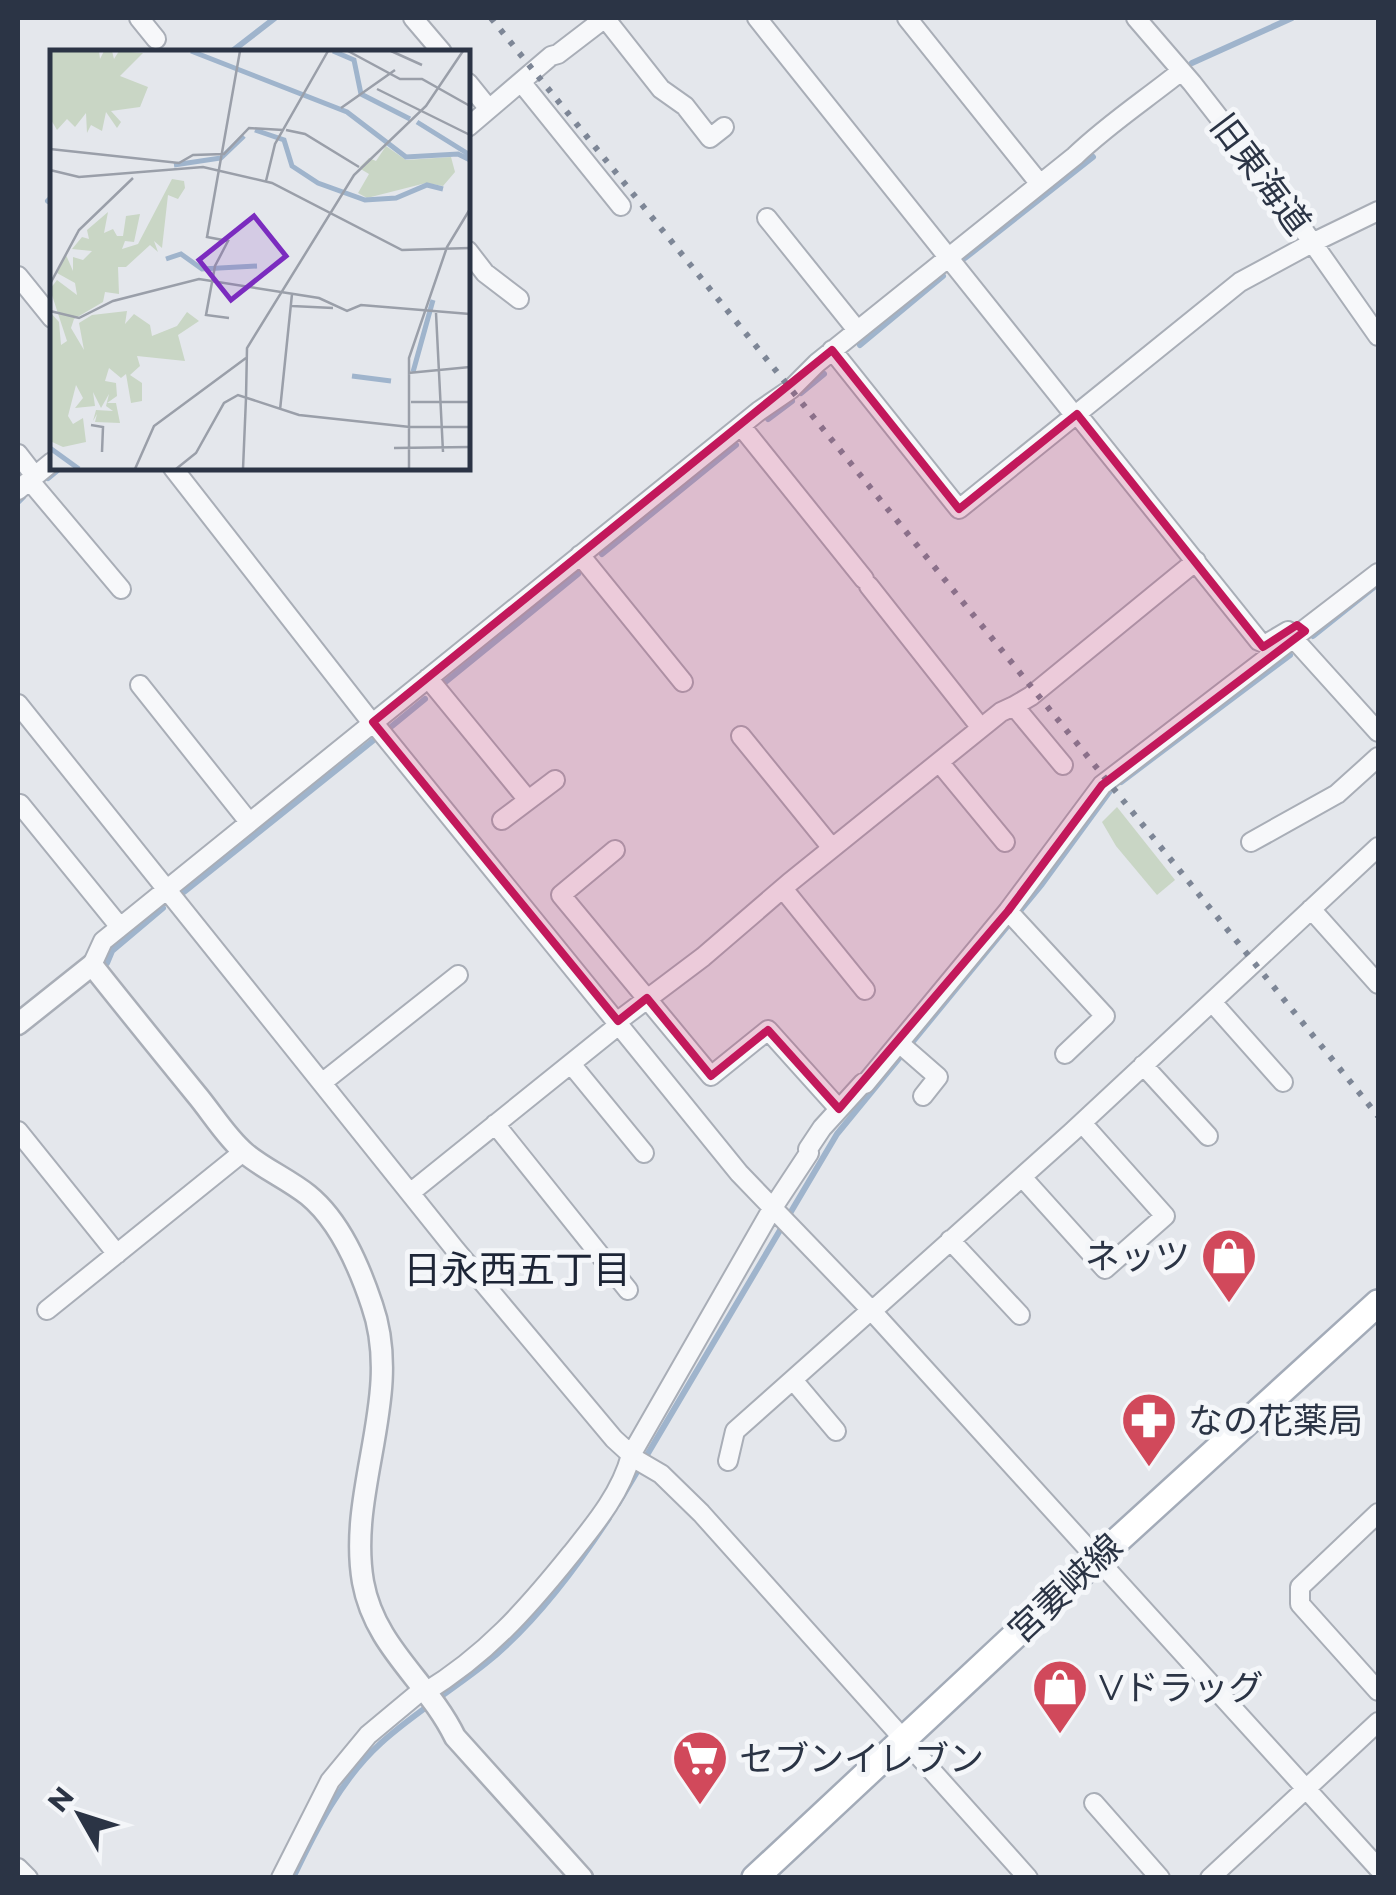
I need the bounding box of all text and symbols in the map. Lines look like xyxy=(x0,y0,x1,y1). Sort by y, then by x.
inset map xyxy=(50,50,470,470)
street label: 旧東海道 xyxy=(1202,105,1320,243)
shop icon: ネッツ xyxy=(1199,1226,1259,1305)
place label: ネッツ xyxy=(1085,1235,1190,1278)
district label: 日永西五丁目 xyxy=(403,1246,631,1293)
pharmacy icon: なの花薬局 xyxy=(1119,1390,1179,1469)
place label: なの花薬局 xyxy=(1188,1399,1363,1442)
street label: 宮妻峡線 xyxy=(999,1525,1131,1651)
shop icon: Vドラッグ xyxy=(1030,1657,1090,1736)
place label: Vドラッグ xyxy=(1099,1666,1263,1709)
supermarket icon: セブンイレブン xyxy=(670,1728,730,1807)
place label: セブンイレブン xyxy=(739,1737,984,1780)
north arrow xyxy=(30,1765,130,1865)
text: N xyxy=(40,1780,81,1819)

